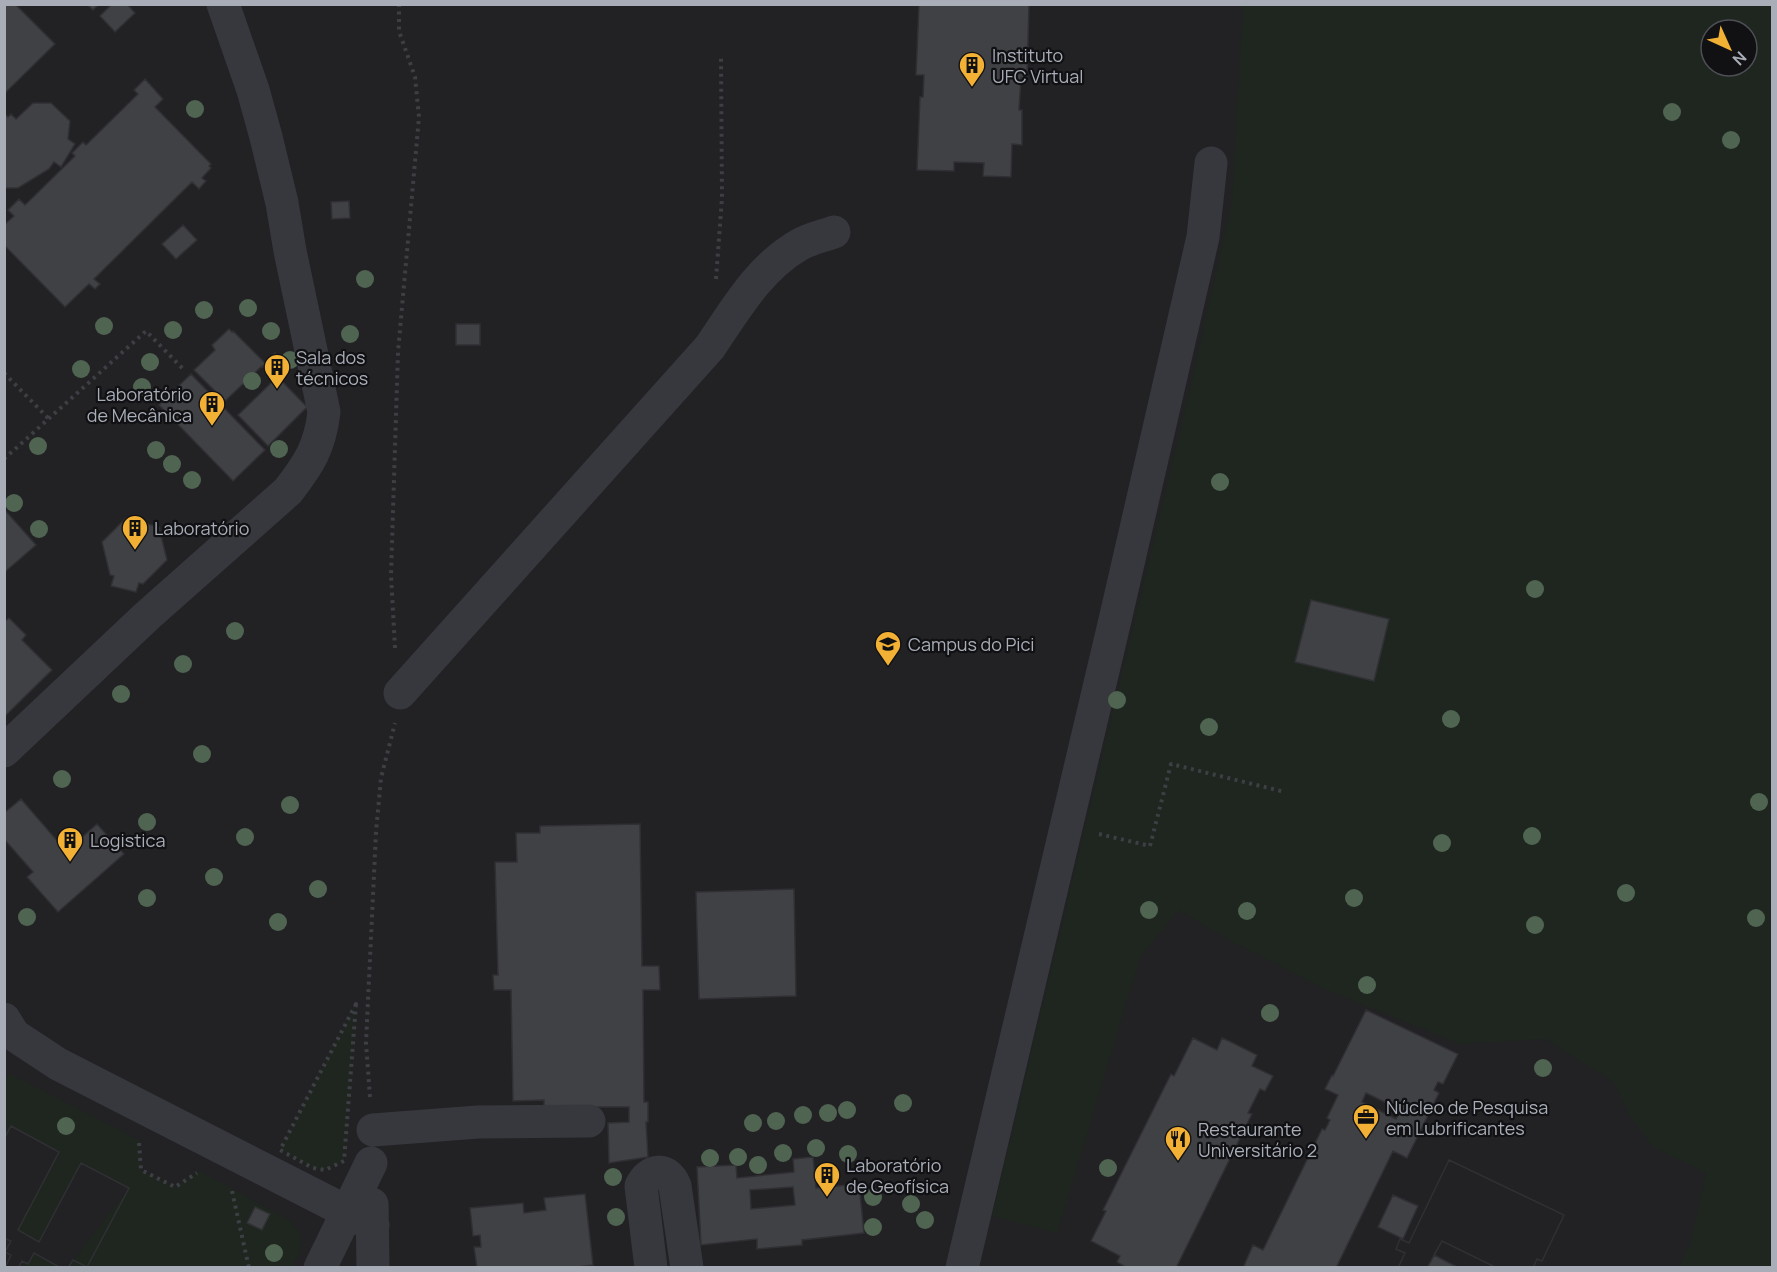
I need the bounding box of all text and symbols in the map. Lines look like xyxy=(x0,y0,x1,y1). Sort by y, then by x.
north arrow xyxy=(1699,18,1759,78)
place label: Instituto UFC Virtual xyxy=(992,43,1083,88)
text: N xyxy=(1728,47,1751,70)
building icon: Instituto UFC Virtual xyxy=(957,50,987,88)
place label: Sala dos técnicos xyxy=(296,345,368,390)
building icon: Sala dos técnicos xyxy=(262,352,292,390)
place label: Laboratório de Mecânica xyxy=(87,382,192,427)
building icon: Laboratório de Mecânica xyxy=(197,389,227,427)
building icon: Laboratório xyxy=(120,513,150,551)
place label: Laboratório xyxy=(154,516,249,540)
school or university icon: Campus do Pici xyxy=(873,629,903,667)
place label: Campus do Pici xyxy=(908,632,1034,656)
building icon: Logistica xyxy=(55,825,85,863)
place label: Logistica xyxy=(90,828,165,852)
place label: Núcleo de Pesquisa em Lubrificantes xyxy=(1386,1095,1548,1140)
office icon: Núcleo de Pesquisa em Lubrificantes xyxy=(1351,1102,1381,1140)
place label: Restaurante Universitário 2 xyxy=(1198,1117,1317,1162)
restaurant icon: Restaurante Universitário 2 xyxy=(1163,1124,1193,1162)
place label: Laboratório de Geofísica xyxy=(846,1153,949,1198)
building icon: Laboratório de Geofísica xyxy=(812,1160,842,1198)

